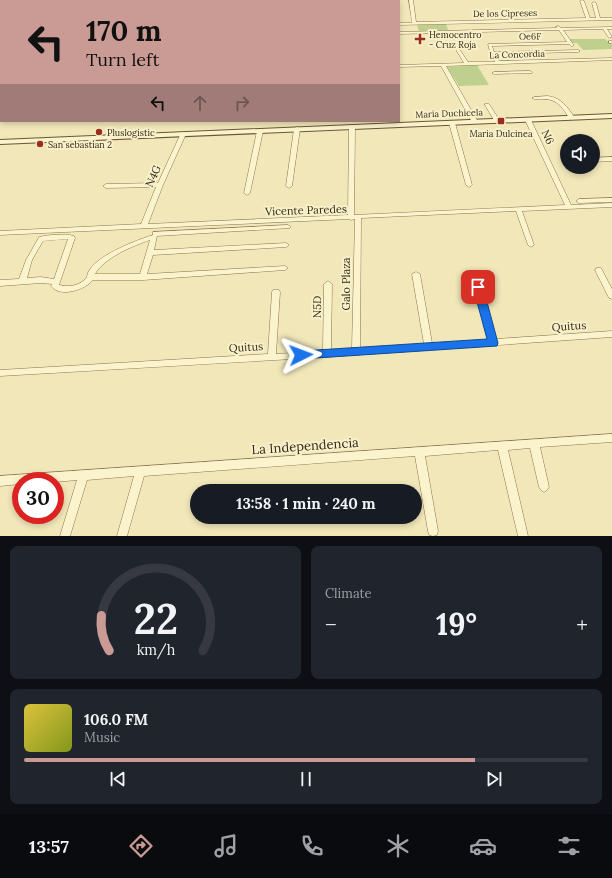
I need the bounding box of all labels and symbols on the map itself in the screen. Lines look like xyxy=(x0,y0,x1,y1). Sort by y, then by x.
street label: De los Cipreses xyxy=(473,7,537,19)
place label: Hemocentro - Cruz Roja xyxy=(429,29,482,50)
street label: Oe6F xyxy=(519,30,541,42)
marker: Hemocentro - Cruz Roja xyxy=(414,33,426,45)
street label: La Concordia xyxy=(489,48,545,60)
street label: Maria Duchicela xyxy=(415,106,483,120)
marker: Maria Dulcinea xyxy=(496,116,506,126)
marker: Pluslogistic xyxy=(94,127,104,137)
place label: Pluslogistic xyxy=(107,127,155,138)
street label: N6 xyxy=(539,127,557,147)
place label: Maria Dulcinea xyxy=(469,128,533,139)
marker: San sebastian 2 xyxy=(35,139,45,149)
place label: San sebastian 2 xyxy=(48,139,112,150)
street label: N4G xyxy=(142,162,164,189)
street label: Vicente Paredes xyxy=(264,202,347,218)
street label: Galo Plaza xyxy=(339,257,353,310)
pin xyxy=(461,270,495,304)
street label: N5D xyxy=(310,296,324,318)
street label: Quitus xyxy=(551,318,587,334)
position arrow xyxy=(280,334,322,376)
street label: Quitus xyxy=(228,339,264,355)
street label: La Independencia xyxy=(251,434,360,458)
speed limit sign: 30 xyxy=(12,472,64,524)

